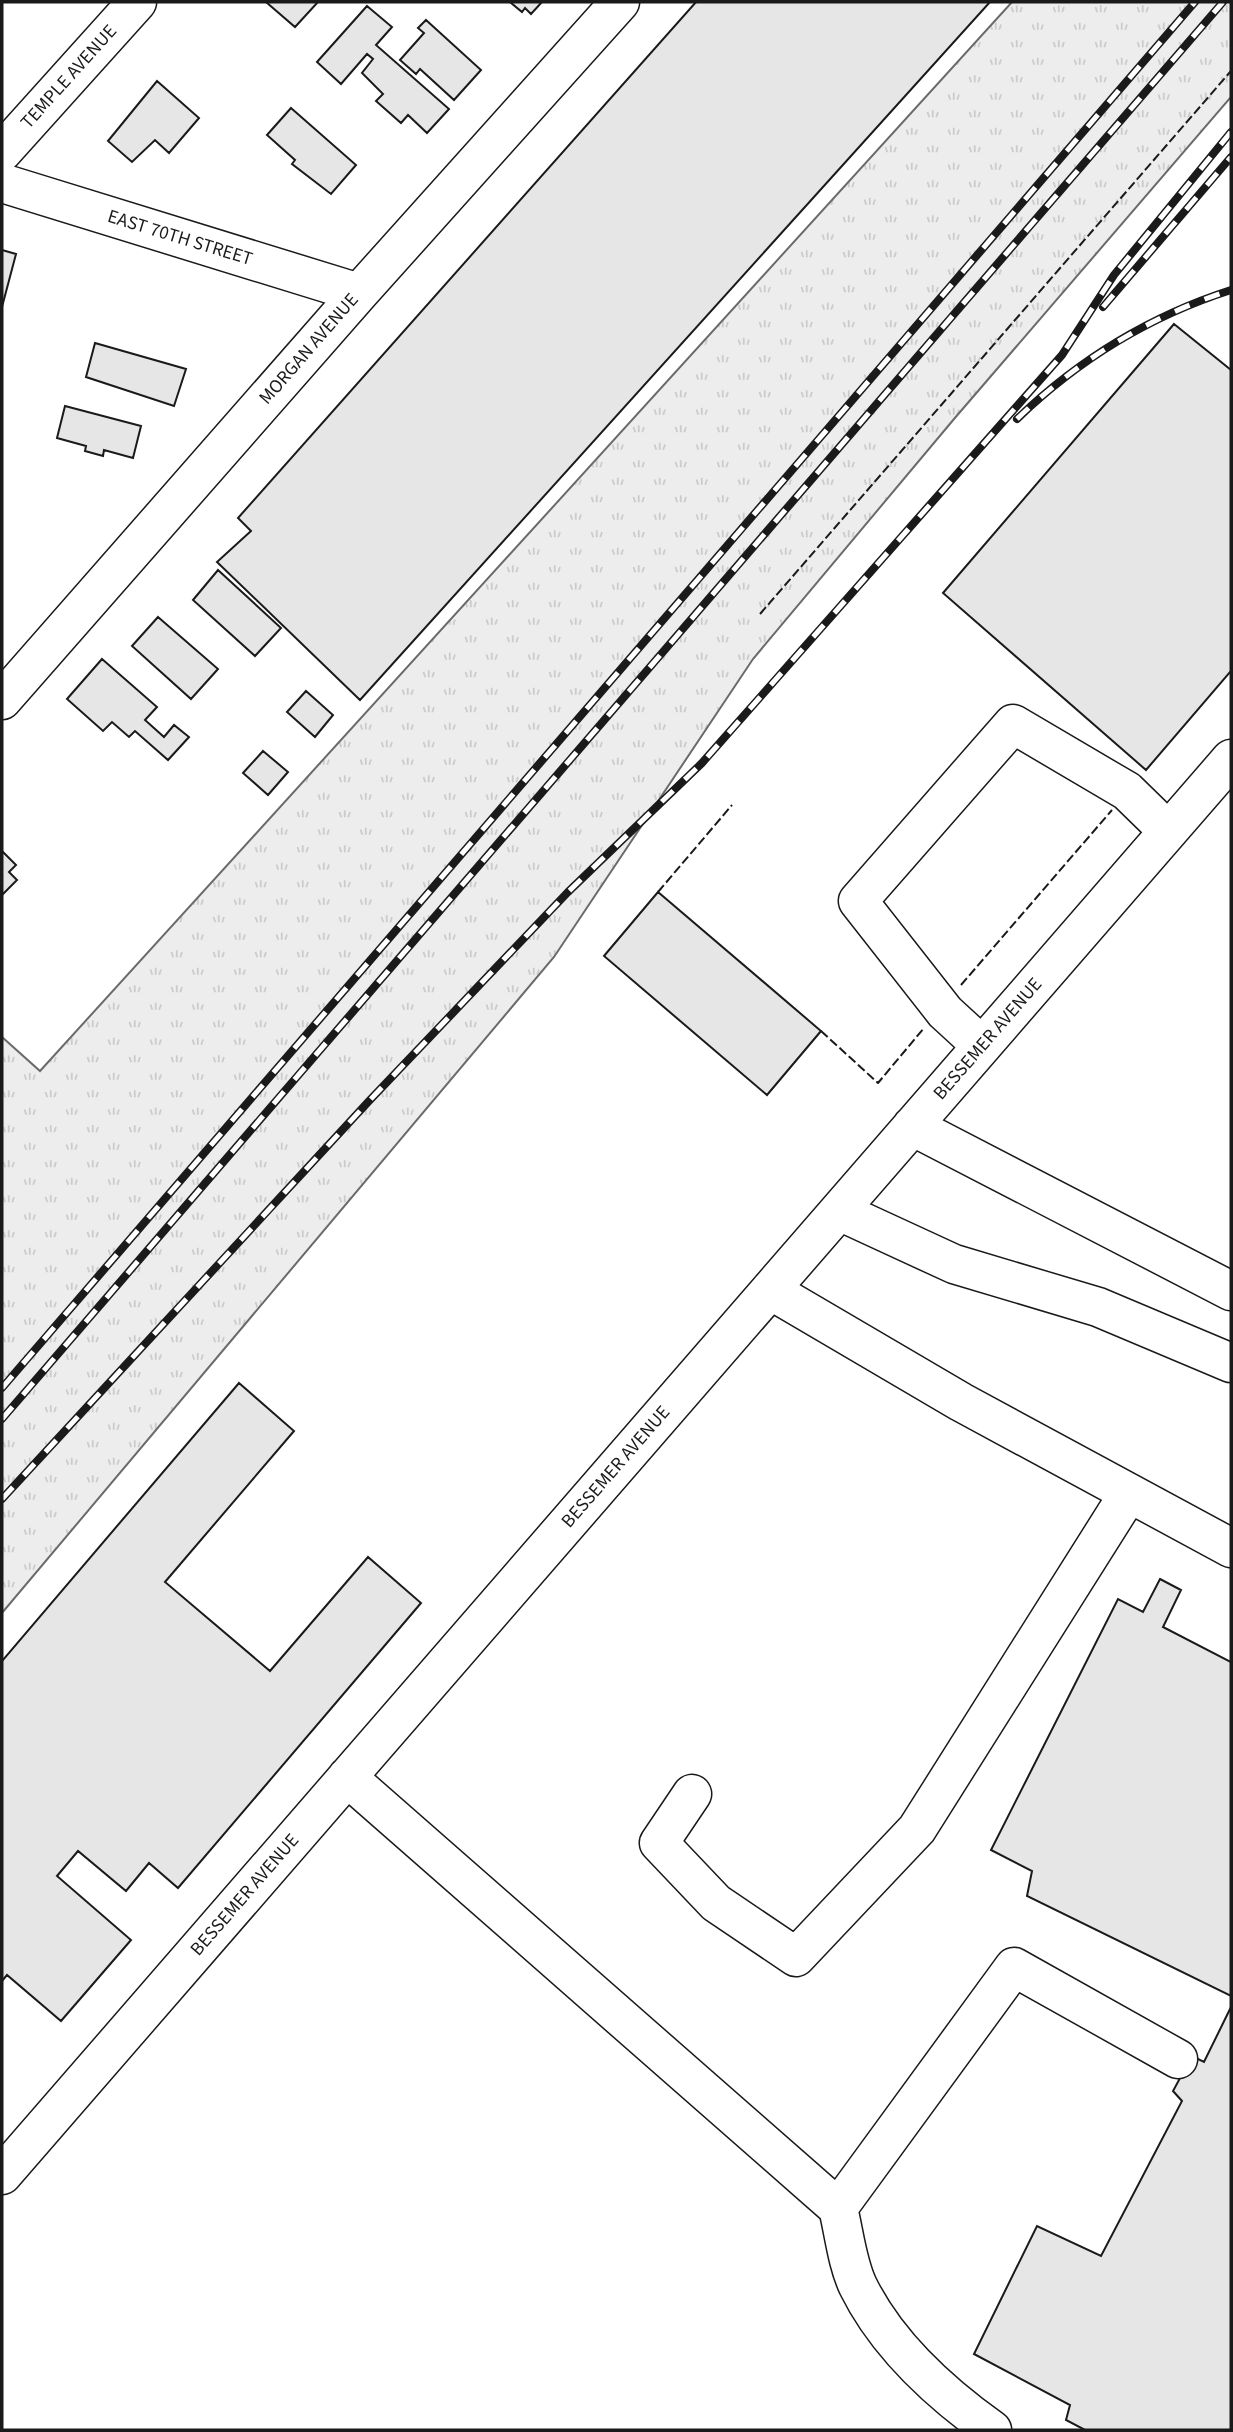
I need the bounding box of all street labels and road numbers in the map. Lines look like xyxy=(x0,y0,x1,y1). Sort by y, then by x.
street label: TEMPLE AVENUE xyxy=(15,19,123,135)
street label: EAST 70TH STREET xyxy=(104,203,256,273)
street label: MORGAN AVENUE xyxy=(253,287,365,411)
street label: BESSEMER AVENUE xyxy=(927,972,1049,1106)
street label: BESSEMER AVENUE xyxy=(555,1400,677,1534)
street label: BESSEMER AVENUE xyxy=(184,1828,306,1962)

